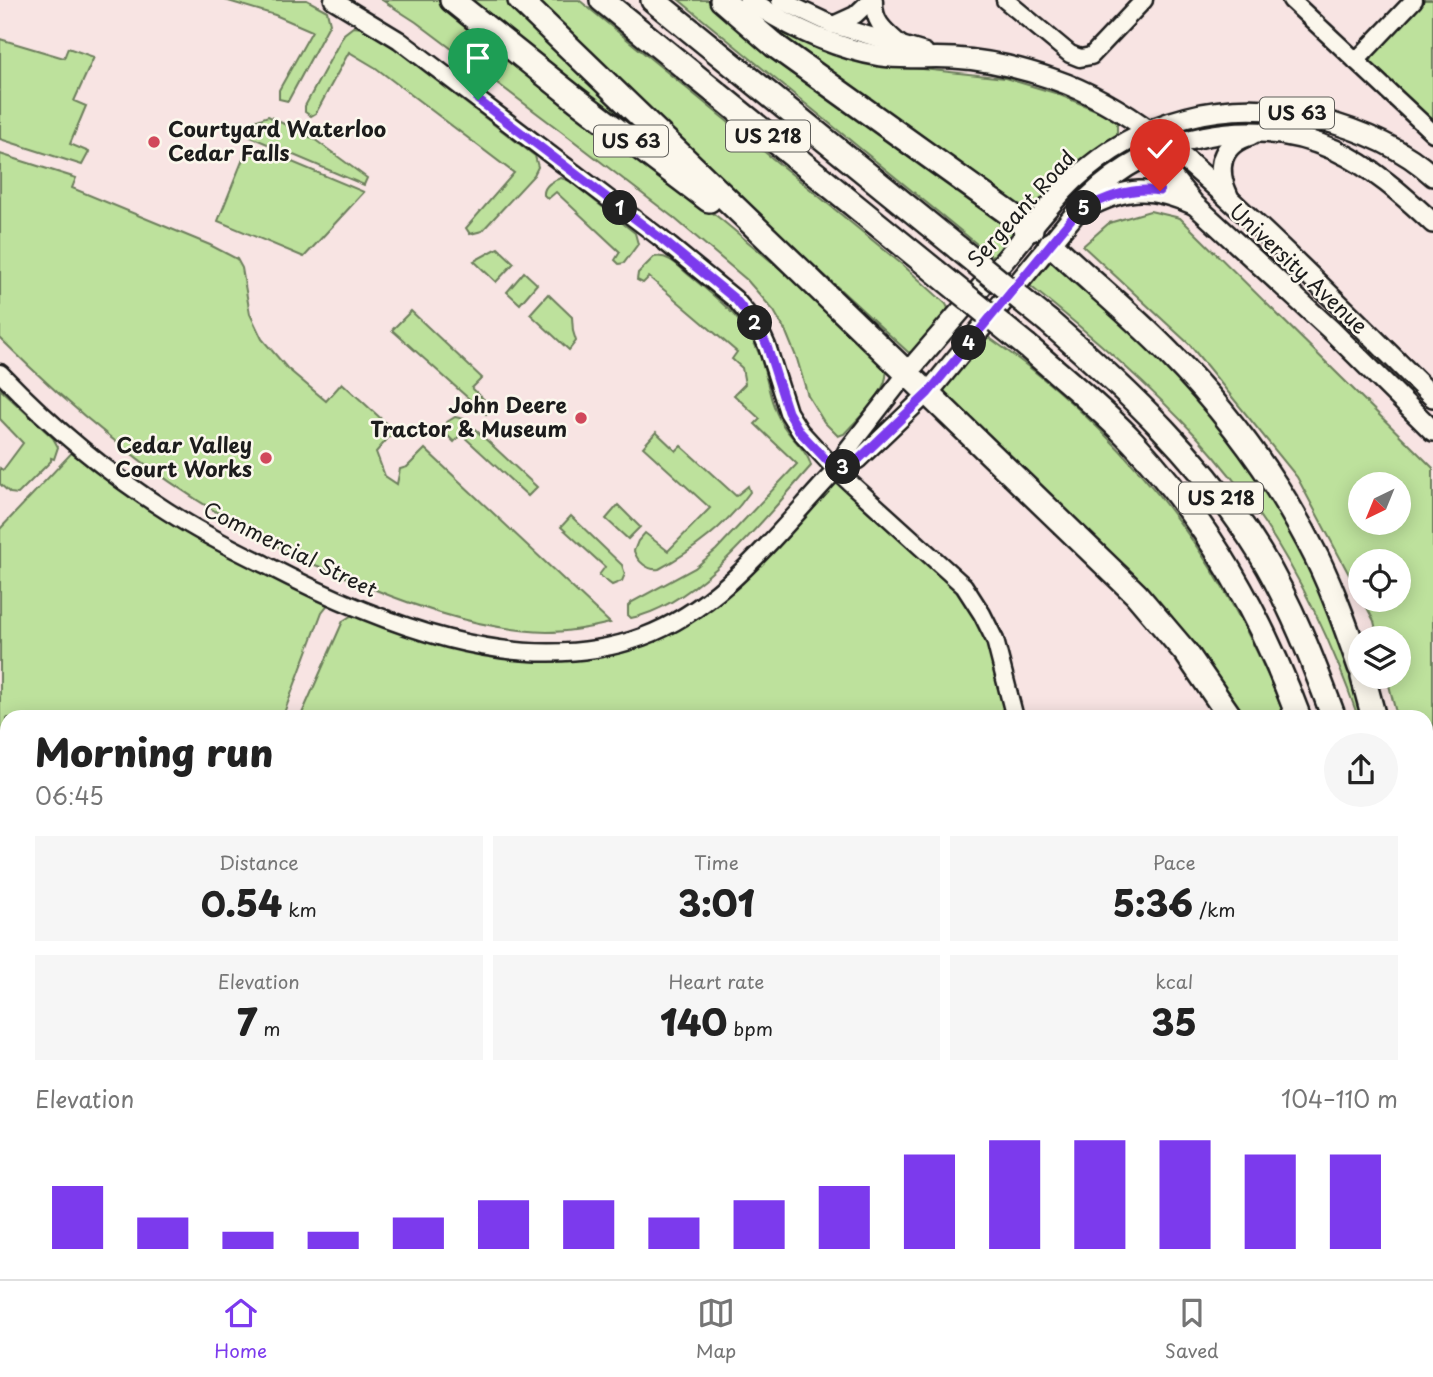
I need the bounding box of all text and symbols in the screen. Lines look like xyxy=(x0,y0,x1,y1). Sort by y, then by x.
pin xyxy=(448,28,508,100)
icon: arrive xyxy=(459,39,497,77)
road number: US 63 xyxy=(1260,97,1334,128)
place label: Courtyard Waterloo Cedar Falls xyxy=(168,112,386,168)
pin xyxy=(1130,119,1190,191)
road number: US 218 xyxy=(726,120,810,152)
road number: US 63 xyxy=(594,125,668,156)
icon: check xyxy=(1141,130,1179,168)
marker: Courtyard Waterloo Cedar Falls xyxy=(146,134,162,150)
street label: Sergeant Road xyxy=(959,142,1082,273)
pin: 1 xyxy=(602,190,638,226)
pin: 5 xyxy=(1066,190,1102,226)
text: 1 xyxy=(615,193,624,221)
text: 5 xyxy=(1077,193,1090,221)
street label: University Avenue xyxy=(1223,195,1376,340)
pin: 2 xyxy=(738,306,772,340)
text: 2 xyxy=(748,308,761,336)
pin: 4 xyxy=(951,326,986,360)
text: 4 xyxy=(962,328,975,356)
place label: John Deere Tractor & Museum xyxy=(370,388,567,444)
marker: John Deere Tractor & Museum xyxy=(573,410,589,426)
place label: Cedar Valley Court Works xyxy=(115,428,252,484)
pin: 3 xyxy=(826,449,860,484)
marker: Cedar Valley Court Works xyxy=(258,450,274,466)
text: 3 xyxy=(836,452,849,480)
north arrow xyxy=(1348,472,1410,536)
map controls xyxy=(1348,472,1411,689)
road number: US 218 xyxy=(1179,482,1263,513)
street label: Commercial Street xyxy=(198,492,383,604)
button: locate xyxy=(1348,549,1411,612)
button: layers xyxy=(1348,626,1411,689)
text: Morning run xyxy=(35,723,273,780)
button: share xyxy=(1324,733,1398,807)
text: 06:45 xyxy=(35,778,104,813)
text: Distance xyxy=(219,848,299,876)
text: Time xyxy=(694,848,739,876)
text: Pace xyxy=(1153,848,1196,876)
text: 0.54 xyxy=(201,876,282,929)
text: 3:01 xyxy=(678,876,755,929)
text: 5:36 xyxy=(1113,876,1193,929)
text: km xyxy=(282,895,317,923)
text: /km xyxy=(1193,895,1236,923)
text: Elevation xyxy=(218,967,300,995)
text: Heart rate xyxy=(669,967,764,995)
text: kcal xyxy=(1155,967,1193,995)
text: 7 xyxy=(237,995,257,1048)
text: 140 xyxy=(660,995,727,1048)
text: 35 xyxy=(1152,995,1197,1048)
text: m xyxy=(257,1014,281,1042)
text: bpm xyxy=(727,1014,773,1042)
text: Elevation xyxy=(35,1081,134,1116)
text: 104–110 m xyxy=(1281,1081,1398,1116)
tab: Home xyxy=(214,1294,267,1364)
tab: Map xyxy=(696,1294,736,1364)
tab: Saved xyxy=(1165,1294,1219,1364)

